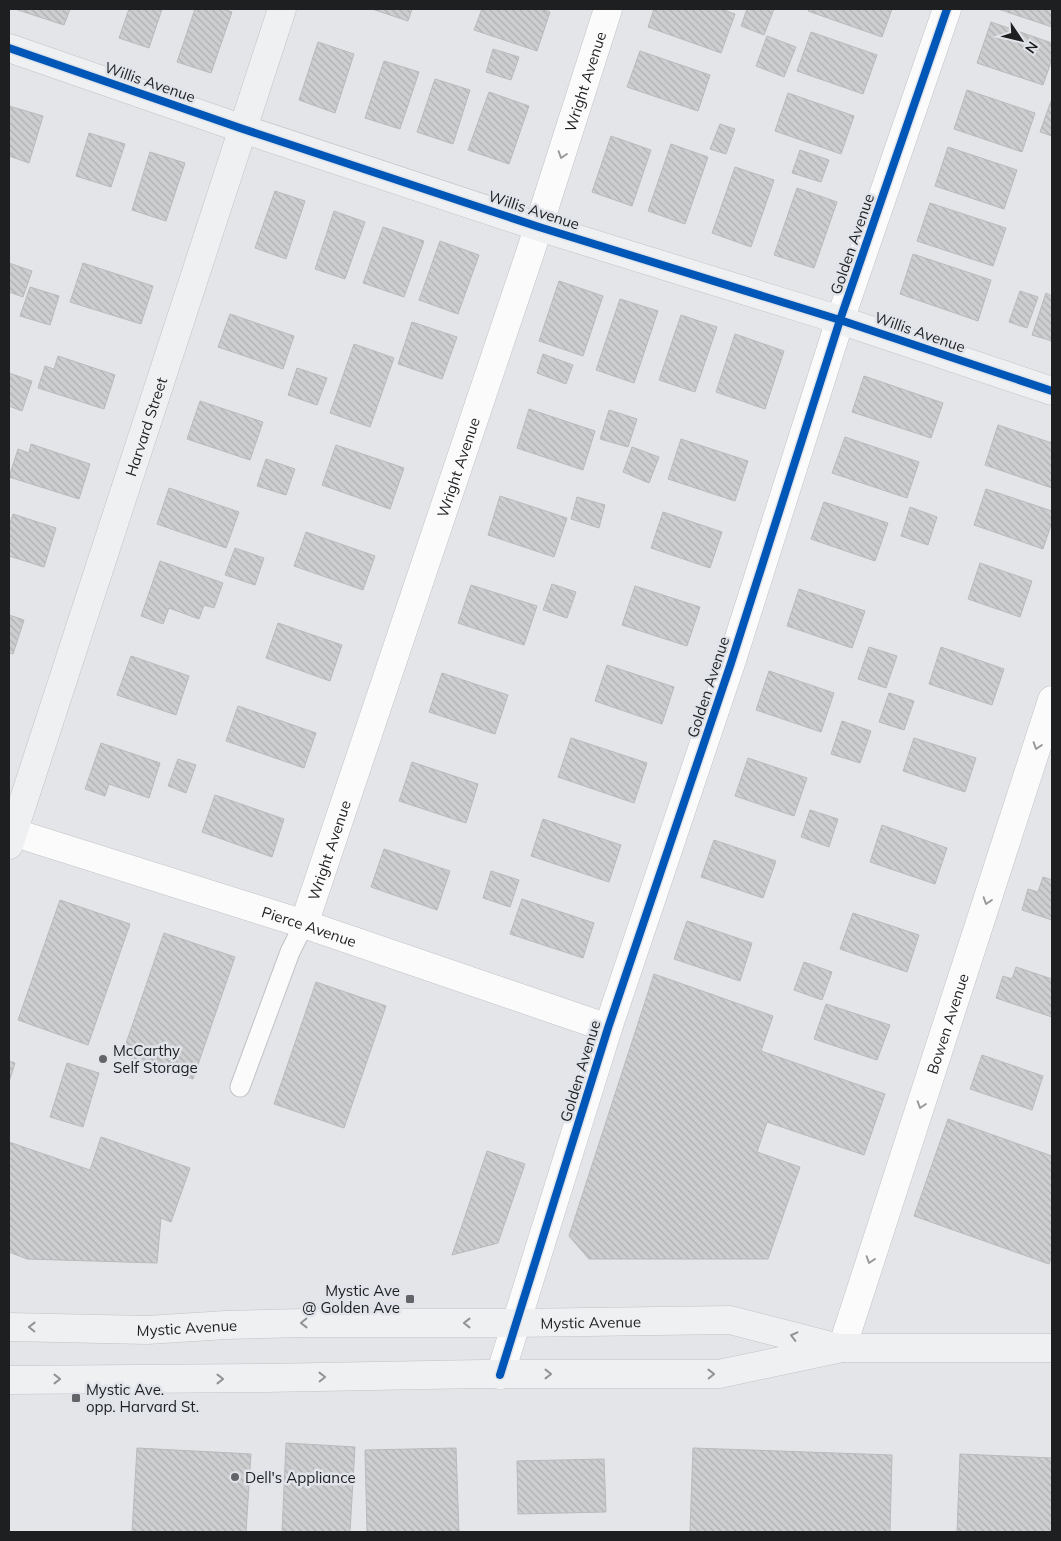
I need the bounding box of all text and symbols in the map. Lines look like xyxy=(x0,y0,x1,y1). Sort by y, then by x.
north arrow xyxy=(996,15,1046,65)
street label: Wright Avenue xyxy=(560,29,610,134)
text: N xyxy=(1021,38,1042,57)
street label: Willis Avenue xyxy=(102,58,198,106)
one-way arrow xyxy=(557,151,567,159)
street label: Willis Avenue xyxy=(486,186,582,234)
street label: Golden Avenue xyxy=(826,191,878,297)
street label: Willis Avenue xyxy=(872,308,968,356)
street label: Harvard Street xyxy=(121,375,171,479)
street label: Wright Avenue xyxy=(432,415,483,520)
street label: Golden Avenue xyxy=(683,634,733,740)
one-way arrow xyxy=(1033,741,1043,750)
street label: Wright Avenue xyxy=(303,798,355,902)
one-way arrow xyxy=(983,896,993,904)
street label: Pierce Avenue xyxy=(260,902,359,951)
street label: Bowen Avenue xyxy=(922,971,972,1076)
street label: Golden Avenue xyxy=(556,1018,604,1124)
place label: McCarthy Self Storage xyxy=(113,1041,198,1077)
marker: McCarthy Self Storage xyxy=(97,1053,109,1065)
one-way arrow xyxy=(916,1100,926,1109)
one-way arrow xyxy=(866,1255,876,1263)
place label: Mystic Ave @ Golden Ave xyxy=(302,1281,400,1317)
marker: Mystic Ave @ Golden Ave xyxy=(404,1293,416,1305)
street label: Mystic Avenue xyxy=(540,1312,641,1332)
street label: Mystic Avenue xyxy=(136,1315,237,1340)
one-way arrow xyxy=(300,1318,308,1328)
one-way arrow xyxy=(462,1318,470,1328)
one-way arrow xyxy=(28,1322,36,1333)
one-way arrow xyxy=(790,1331,799,1342)
one-way arrow xyxy=(545,1369,553,1380)
one-way arrow xyxy=(708,1369,715,1379)
one-way arrow xyxy=(318,1372,326,1382)
one-way arrow xyxy=(54,1374,62,1385)
one-way arrow xyxy=(216,1374,224,1384)
place label: Mystic Ave. opp. Harvard St. xyxy=(86,1380,199,1416)
marker: Mystic Ave. opp. Harvard St. xyxy=(70,1392,82,1404)
place label: Dell's Appliance xyxy=(245,1468,356,1487)
marker: Dell's Appliance xyxy=(229,1471,241,1483)

